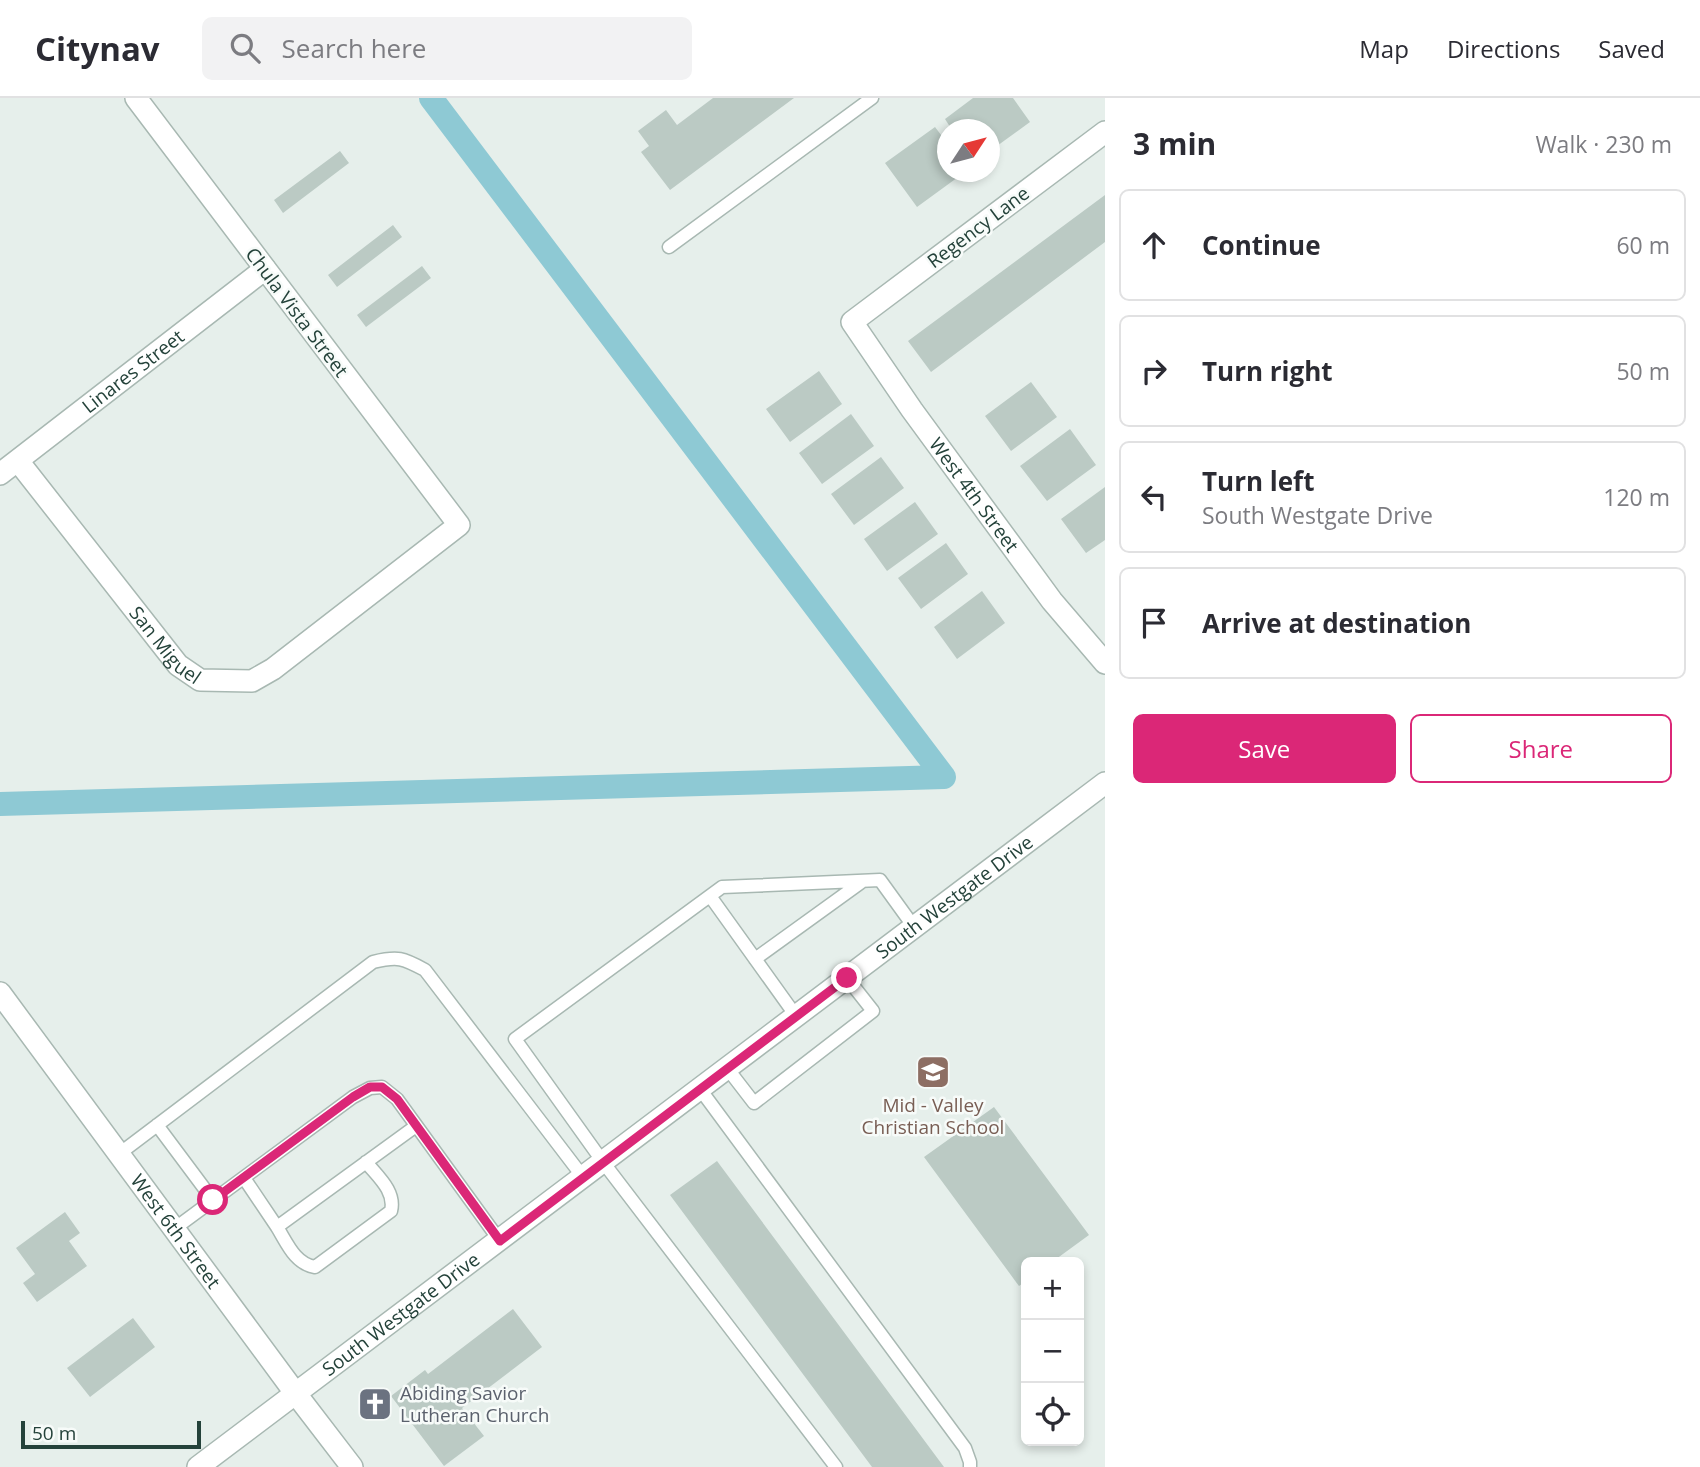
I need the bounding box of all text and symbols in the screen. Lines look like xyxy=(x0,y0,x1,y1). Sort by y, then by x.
search box xyxy=(202,17,692,80)
text: Citynav xyxy=(35,26,160,71)
icon: search xyxy=(226,29,264,67)
text: Search here xyxy=(282,30,426,66)
text: Map xyxy=(1359,32,1409,65)
text: Directions xyxy=(1447,32,1560,65)
text: Saved xyxy=(1598,32,1665,65)
north arrow xyxy=(937,119,1000,182)
text: 3 min xyxy=(1133,123,1216,164)
text: Walk · 230 m xyxy=(1535,128,1672,160)
street label: Regency Lane xyxy=(922,180,1034,274)
icon: ahead xyxy=(1135,226,1173,264)
text: Continue xyxy=(1202,227,1321,263)
text: 60 m xyxy=(1616,229,1670,261)
street label: Chula Vista Street xyxy=(240,242,354,382)
street label: Linares Street xyxy=(76,323,189,419)
icon: right xyxy=(1135,352,1173,390)
text: Turn right xyxy=(1202,353,1333,389)
text: 50 m xyxy=(1616,355,1670,387)
street label: West 4th Street xyxy=(923,432,1025,558)
text: Turn left xyxy=(1202,463,1314,499)
icon: left xyxy=(1135,478,1173,516)
text: 120 m xyxy=(1603,481,1670,513)
text: South Westgate Drive xyxy=(1202,499,1433,531)
street label: San Miguel xyxy=(124,601,206,690)
icon: arrive xyxy=(1135,604,1173,642)
text: Arrive at destination xyxy=(1202,605,1471,641)
button: Save xyxy=(1133,714,1396,783)
button: Share xyxy=(1410,714,1672,783)
street label: South Westgate Drive xyxy=(870,829,1038,965)
route end xyxy=(831,962,862,993)
school or university icon: Mid - Valley Christian School xyxy=(914,1053,952,1091)
place label: Mid - Valley Christian School xyxy=(862,1092,1004,1140)
street label: West 6th Street xyxy=(125,1169,227,1294)
route start xyxy=(197,1184,228,1215)
street label: South Westgate Drive xyxy=(317,1246,485,1382)
map controls xyxy=(1021,1257,1084,1446)
button: + xyxy=(1021,1257,1084,1320)
button: − xyxy=(1021,1320,1084,1383)
place label: Abiding Savior Lutheran Church xyxy=(400,1380,549,1428)
button: locate xyxy=(1021,1383,1084,1446)
church icon: Abiding Savior Lutheran Church xyxy=(356,1385,394,1423)
scale bar xyxy=(21,1418,201,1450)
text: 50 m xyxy=(32,1420,76,1446)

